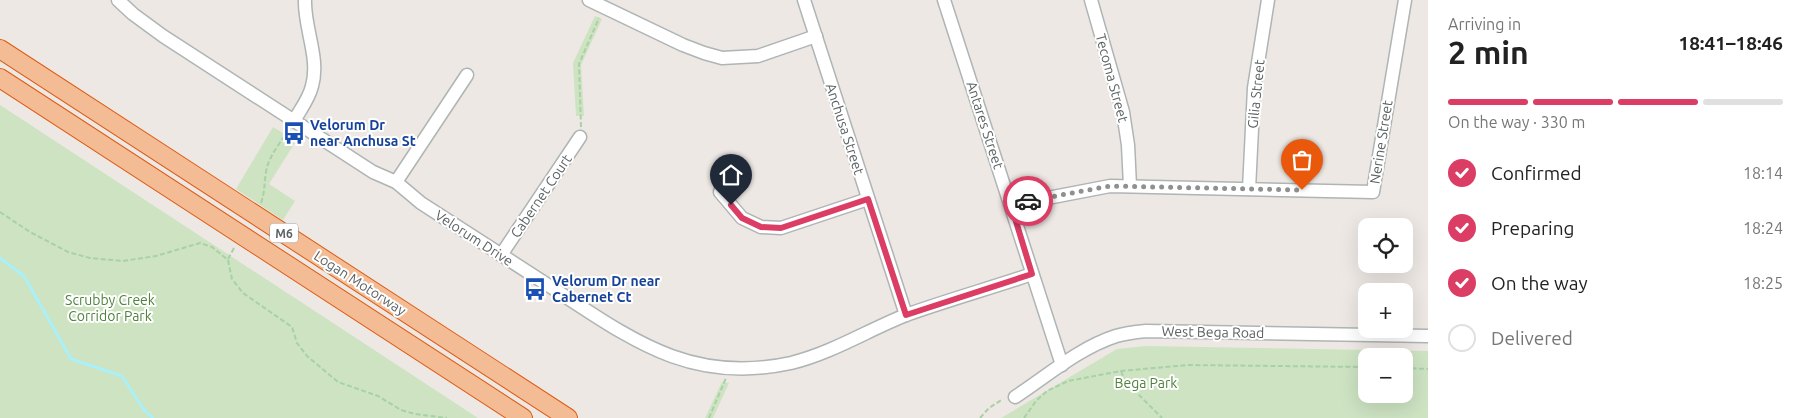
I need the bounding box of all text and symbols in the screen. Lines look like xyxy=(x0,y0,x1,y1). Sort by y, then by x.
text: Arriving in xyxy=(1448,15,1521,33)
street label: Tecoma Street xyxy=(1092,32,1132,125)
text: 18:41–18:46 xyxy=(1678,32,1783,54)
text: 2 min xyxy=(1448,34,1529,70)
street label: Gilia Street xyxy=(1244,58,1268,129)
street label: Antares Street xyxy=(963,79,1007,171)
street label: Anchusa Street xyxy=(823,81,867,177)
street label: Nerine Street xyxy=(1366,99,1396,185)
text: On the way · 330 m xyxy=(1448,113,1585,131)
place label: Velorum Dr near Anchusa St xyxy=(310,117,416,149)
bus stop icon: Velorum Dr near Anchusa St xyxy=(281,120,307,146)
pin xyxy=(1281,139,1323,190)
icon: bag xyxy=(1288,146,1316,174)
street label: Cabernet Court xyxy=(507,151,575,241)
pin xyxy=(710,154,752,205)
icon: check xyxy=(1448,159,1476,187)
icon: home xyxy=(717,161,745,189)
text: Confirmed xyxy=(1491,162,1582,184)
text: 18:14 xyxy=(1743,164,1783,182)
courier xyxy=(1003,176,1053,226)
icon: car xyxy=(1014,187,1042,215)
street label: Velorum Drive xyxy=(432,207,516,269)
icon: check xyxy=(1448,214,1476,242)
text: Preparing xyxy=(1491,217,1575,239)
map controls xyxy=(1358,218,1413,403)
button: locate xyxy=(1358,218,1413,273)
text: 18:24 xyxy=(1743,219,1783,237)
road number: M6 xyxy=(270,224,298,242)
street label: Logan Motorway xyxy=(311,247,409,319)
icon: check xyxy=(1448,269,1476,297)
text: On the way xyxy=(1491,272,1588,294)
place label: Velorum Dr near Cabernet Ct xyxy=(552,273,660,305)
text: 18:25 xyxy=(1743,274,1783,292)
bus stop icon: Velorum Dr near Cabernet Ct xyxy=(522,276,548,302)
button: + xyxy=(1358,283,1413,338)
park label: Scrubby Creek Corridor Park xyxy=(65,292,155,324)
street label: West Bega Road xyxy=(1162,323,1264,341)
text: Delivered xyxy=(1491,327,1573,349)
button: − xyxy=(1358,348,1413,403)
park label: Bega Park xyxy=(1115,375,1177,391)

